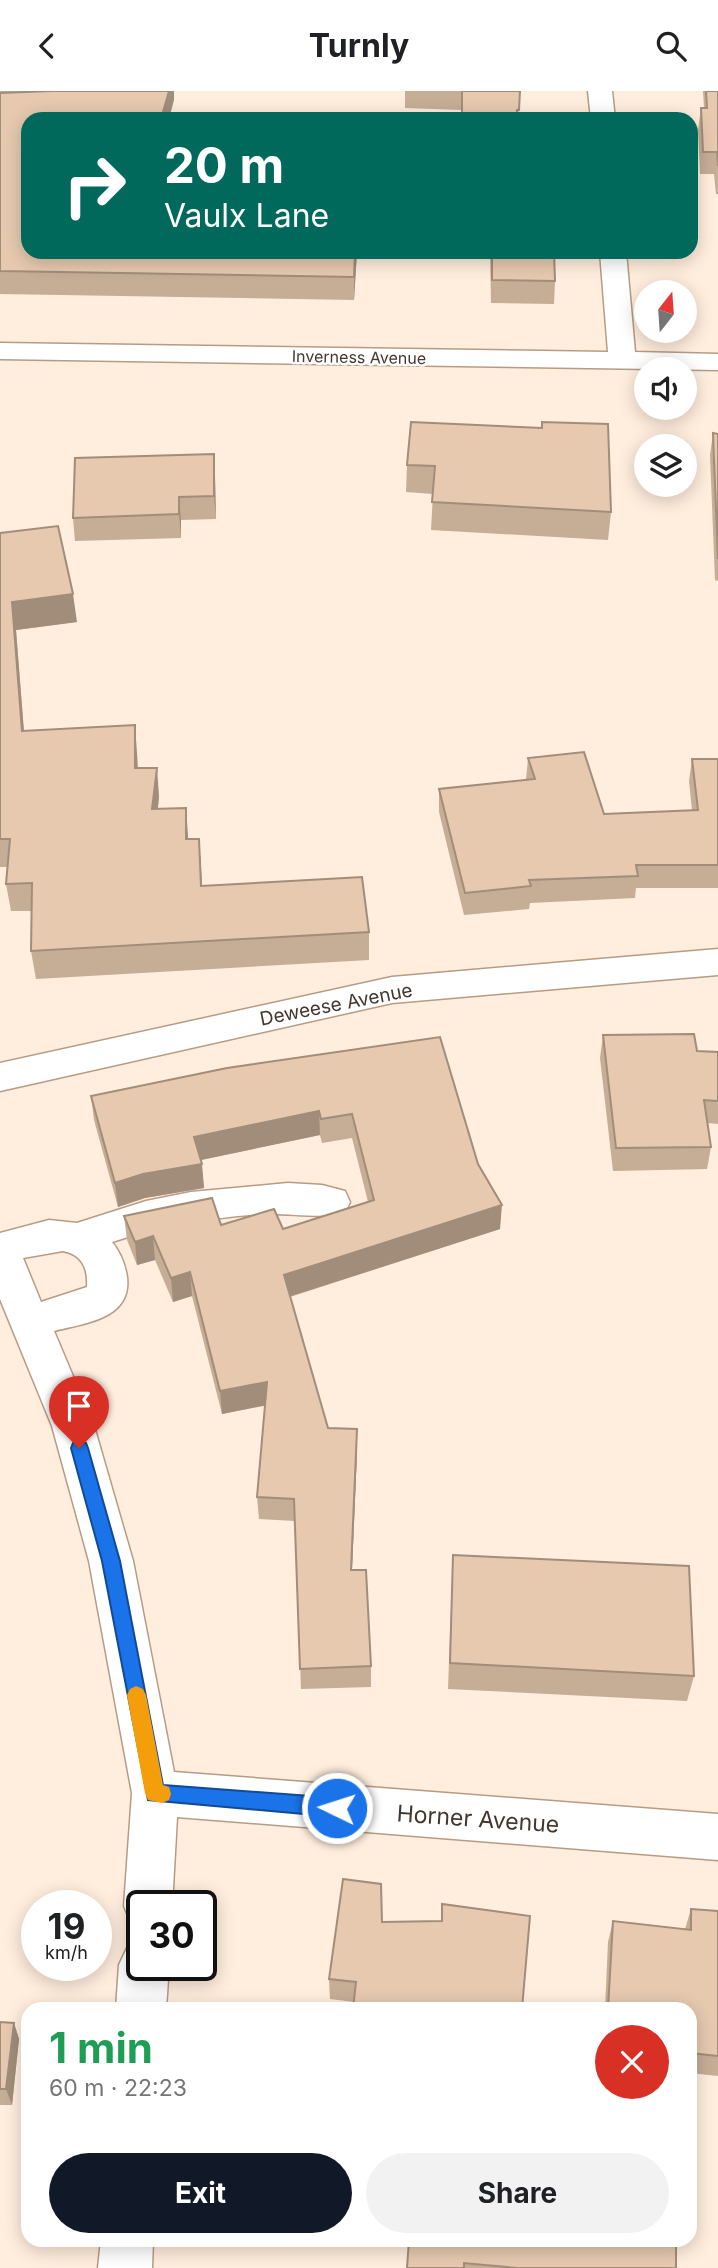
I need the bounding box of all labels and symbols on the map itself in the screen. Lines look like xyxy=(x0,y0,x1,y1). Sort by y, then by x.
north arrow xyxy=(634,280,696,343)
street label: Inverness Avenue xyxy=(292,346,426,368)
street label: Deweese Avenue xyxy=(258,978,414,1031)
pin xyxy=(49,1376,109,1448)
position arrow xyxy=(300,1771,374,1845)
street label: Horner Avenue xyxy=(396,1799,560,1839)
speed limit sign: 30 xyxy=(126,1890,217,1981)

